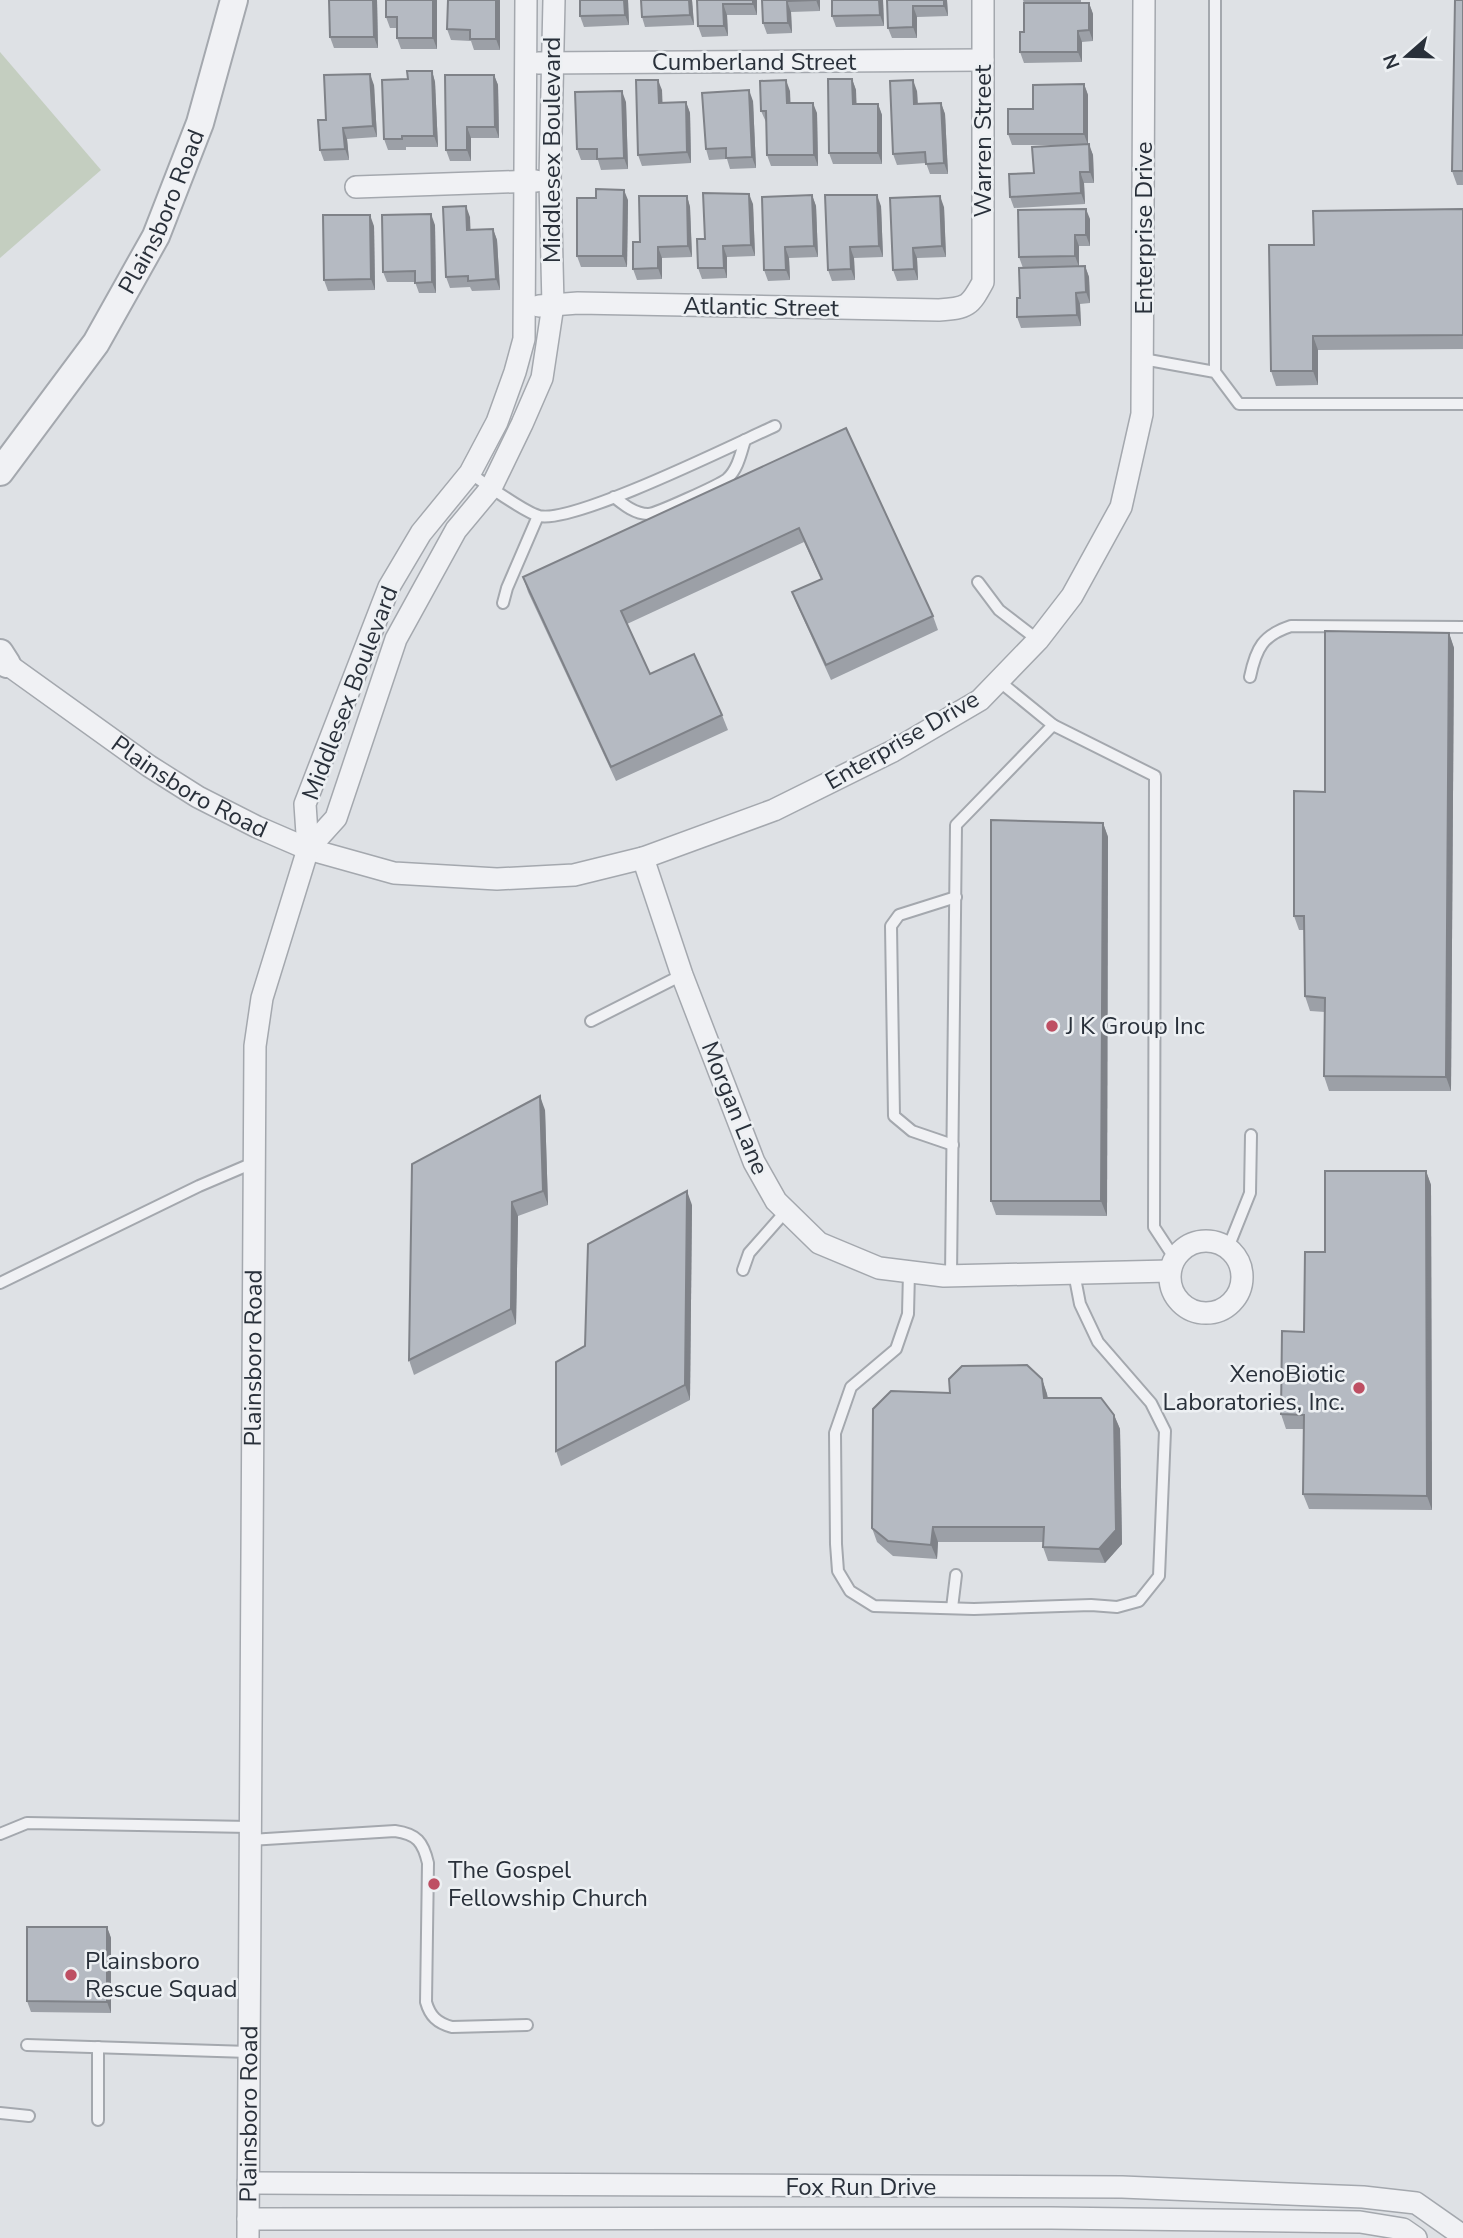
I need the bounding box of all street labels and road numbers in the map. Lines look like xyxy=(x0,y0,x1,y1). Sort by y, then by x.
street label: Middlesex Boulevard xyxy=(536,37,568,263)
street label: Cumberland Street xyxy=(652,46,857,78)
street label: Warren Street xyxy=(967,64,999,217)
street label: Plainsboro Road xyxy=(111,125,212,300)
street label: Enterprise Drive xyxy=(1128,142,1160,314)
street label: Atlantic Street xyxy=(683,290,840,324)
street label: Middlesex Boulevard xyxy=(294,581,406,805)
street label: Enterprise Drive xyxy=(819,683,985,797)
street label: Plainsboro Road xyxy=(105,728,272,846)
street label: Morgan Lane xyxy=(694,1037,776,1179)
street label: Plainsboro Road xyxy=(237,1269,270,1447)
street label: Plainsboro Road xyxy=(232,2025,265,2203)
street label: Fox Run Drive xyxy=(786,2171,936,2203)

